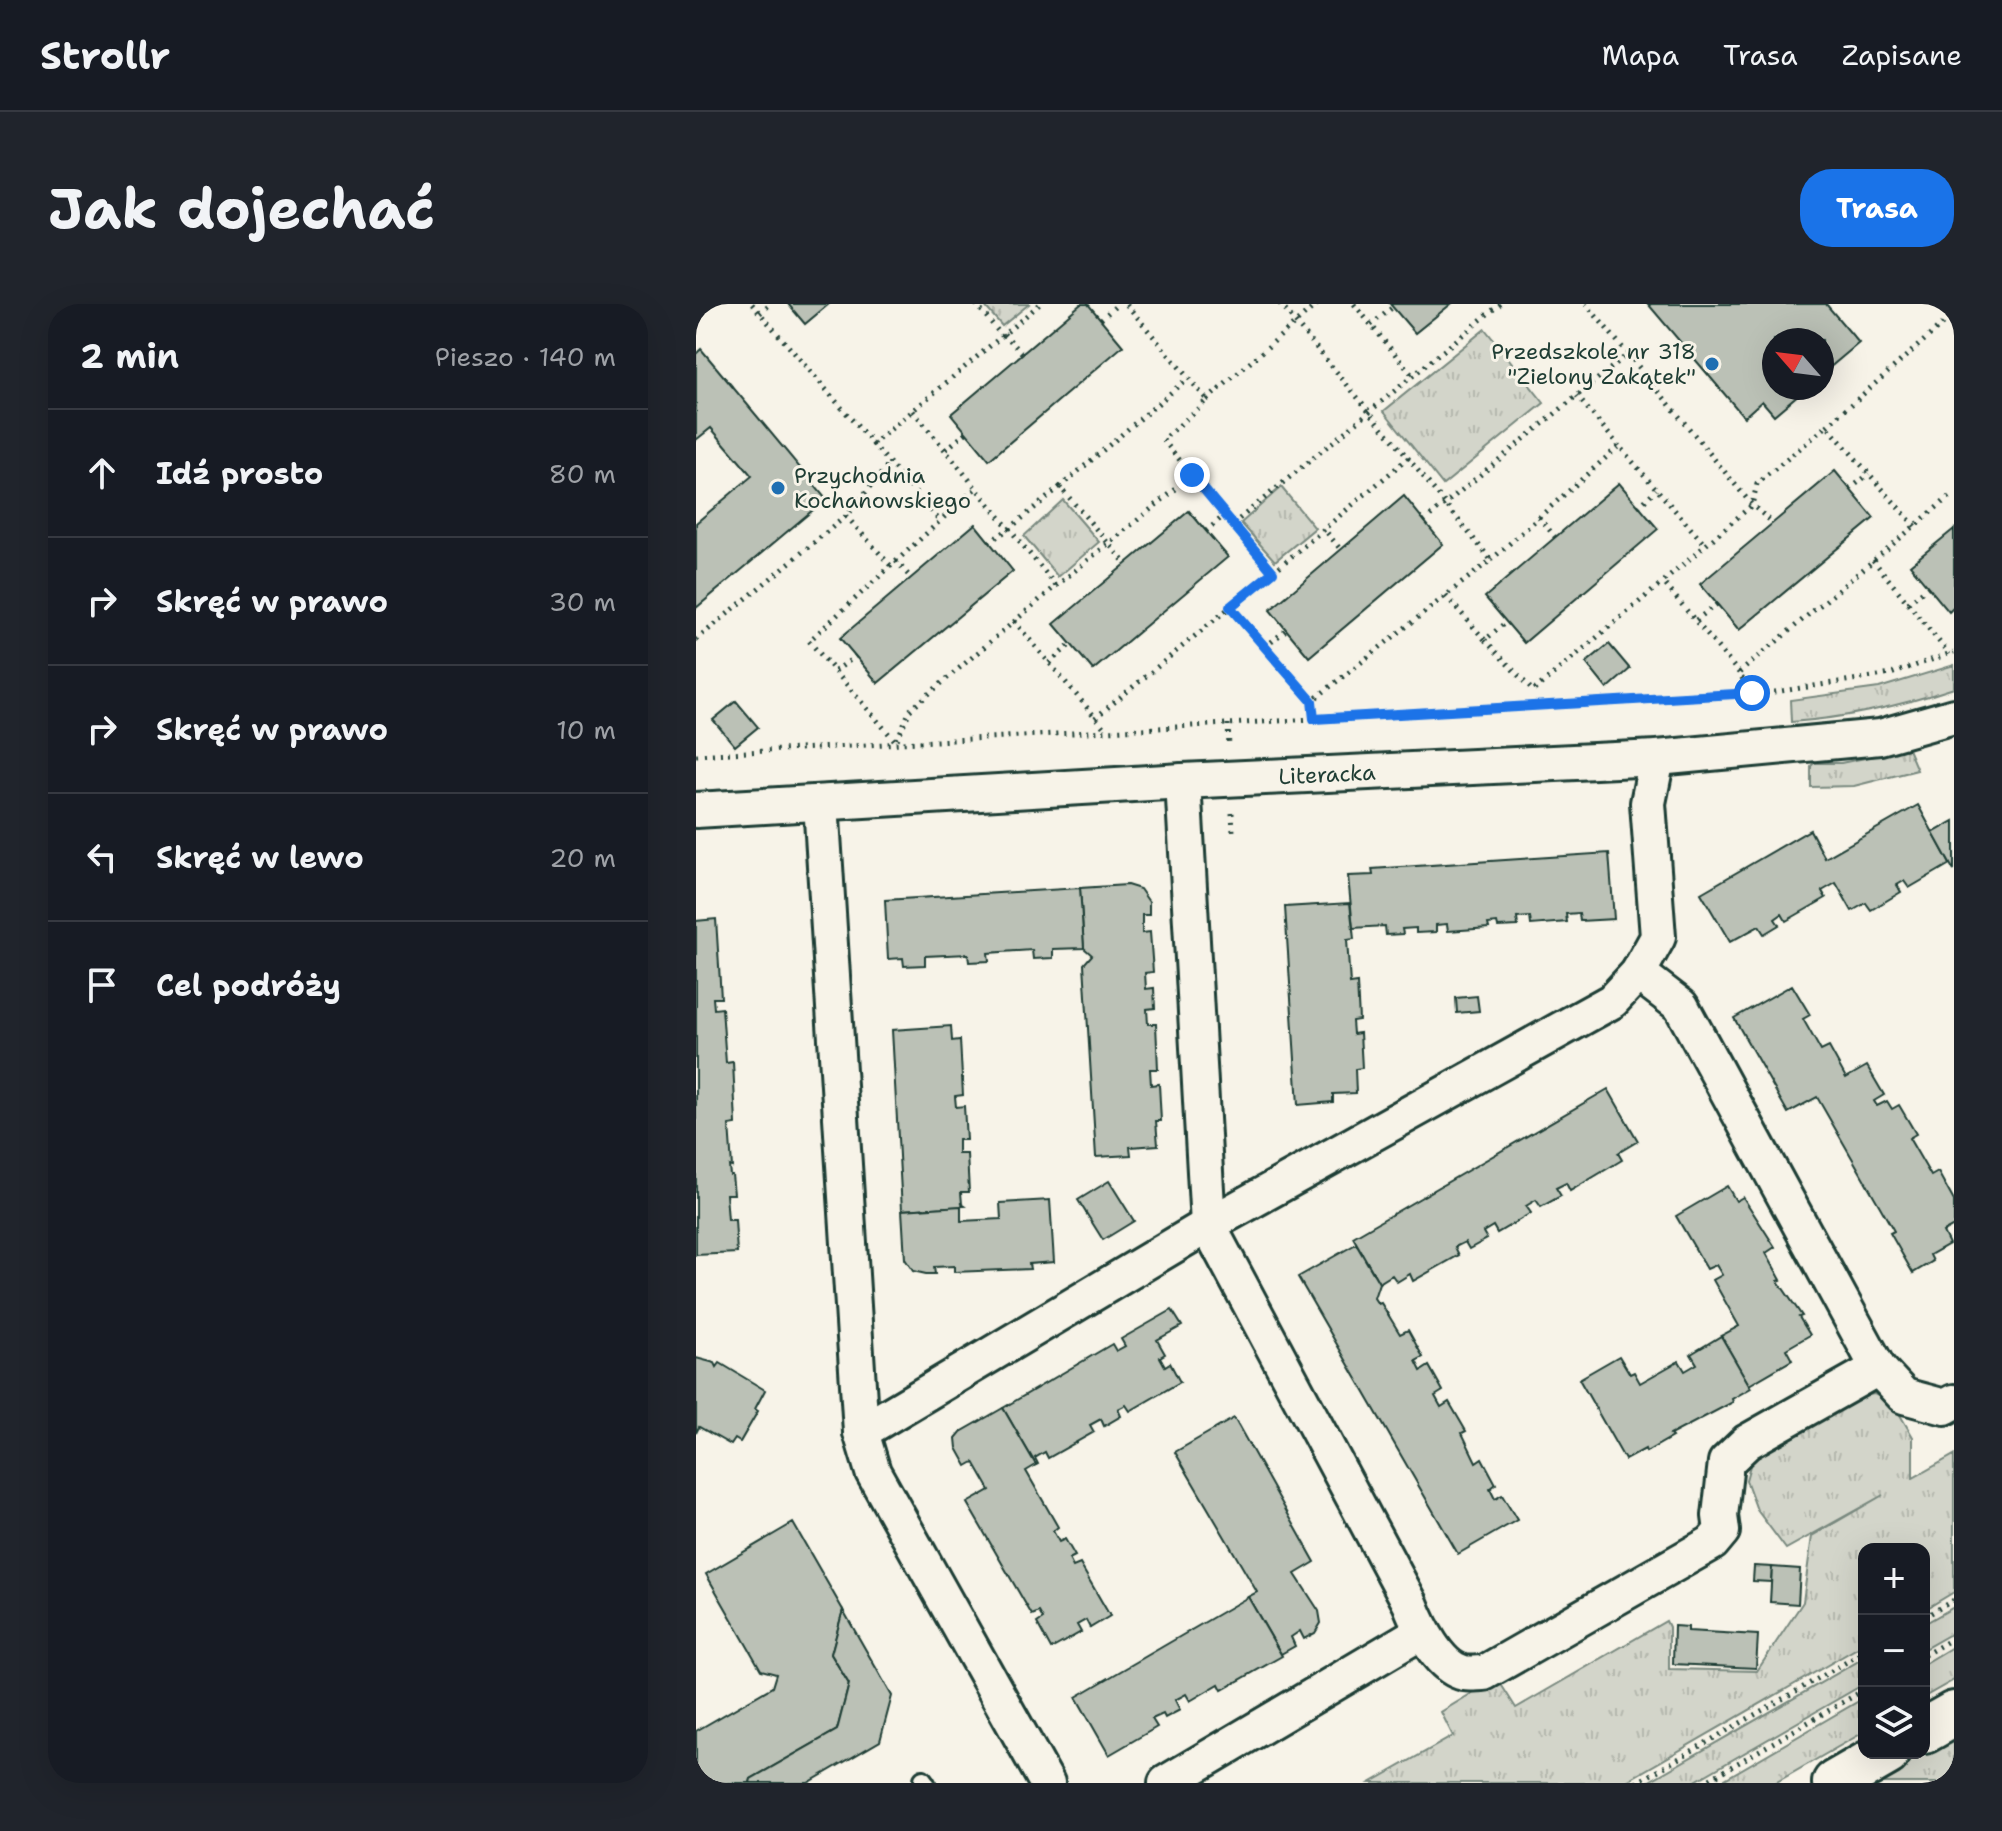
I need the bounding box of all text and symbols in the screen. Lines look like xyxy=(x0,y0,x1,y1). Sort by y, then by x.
text: Strollr xyxy=(40,30,170,81)
text: Mapa xyxy=(1602,36,1679,74)
text: Trasa xyxy=(1723,36,1798,74)
text: Zapisane xyxy=(1842,36,1962,74)
button: Trasa xyxy=(1800,169,1954,247)
text: Jak dojechać xyxy=(48,171,435,246)
north arrow xyxy=(1762,328,1834,400)
text: 2 min xyxy=(80,333,179,379)
place label: Przedszkole nr 318 "Zielony Zakątek" xyxy=(1491,337,1696,391)
text: Pieszo · 140 m xyxy=(435,339,616,374)
marker: Przedszkole nr 318 "Zielony Zakątek" xyxy=(1703,355,1721,373)
icon: ahead xyxy=(80,451,124,495)
text: Idź prosto xyxy=(156,453,323,494)
text: 80 m xyxy=(549,456,616,491)
route end xyxy=(1174,457,1210,493)
place label: Przychodnia Kochanowskiego xyxy=(794,461,971,515)
marker: Przychodnia Kochanowskiego xyxy=(769,479,787,497)
icon: right xyxy=(80,579,124,623)
text: Skręć w prawo xyxy=(156,581,388,622)
text: 30 m xyxy=(549,584,616,619)
route start xyxy=(1734,675,1770,711)
icon: right xyxy=(80,707,124,751)
text: Skręć w prawo xyxy=(156,709,388,750)
text: 10 m xyxy=(556,712,616,747)
street label: Literacka xyxy=(1278,758,1377,791)
icon: left xyxy=(80,835,124,879)
text: Skręć w lewo xyxy=(156,837,364,878)
text: 20 m xyxy=(549,840,616,875)
icon: arrive xyxy=(80,963,124,1007)
text: Cel podróży xyxy=(156,965,341,1006)
map controls xyxy=(1858,1543,1930,1759)
button: + xyxy=(1858,1543,1930,1615)
button: − xyxy=(1858,1615,1930,1687)
button: layers xyxy=(1858,1687,1930,1759)

